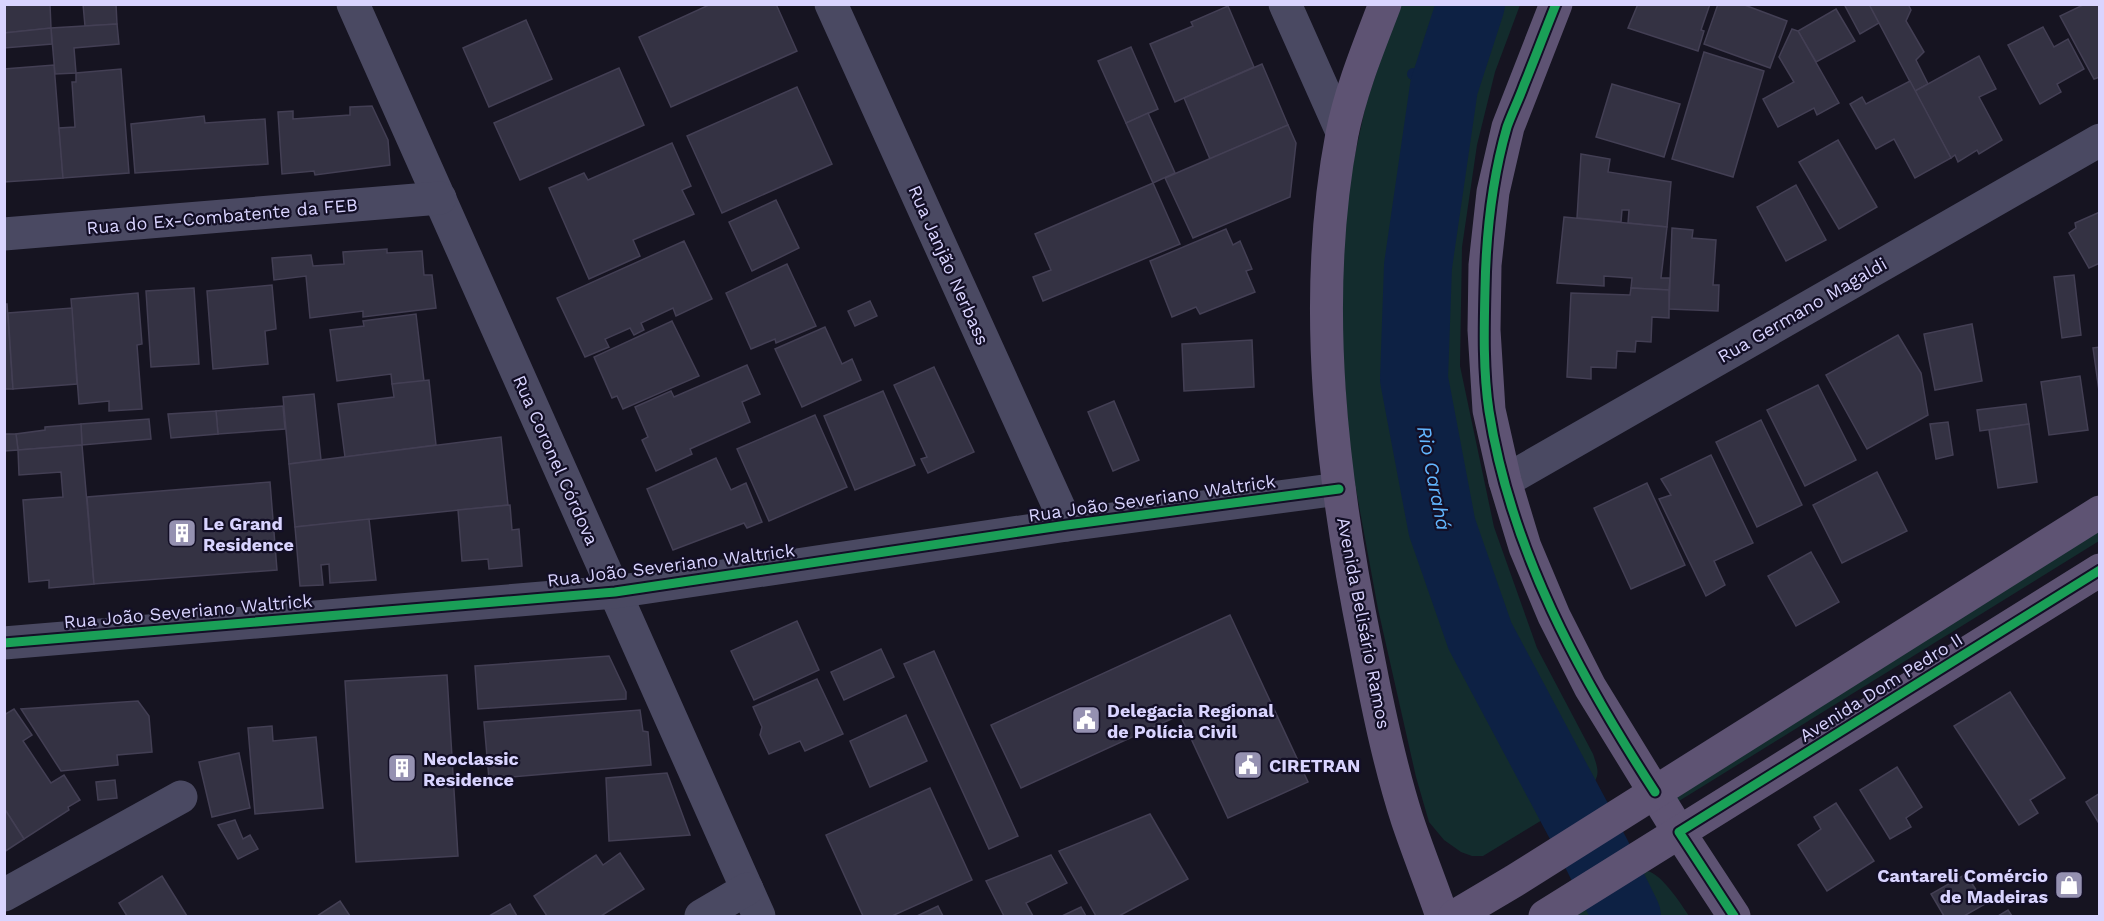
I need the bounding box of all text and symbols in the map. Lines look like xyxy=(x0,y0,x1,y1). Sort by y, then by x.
street label: Rua Janjão Nerbass xyxy=(904,182,994,348)
street label: Rua do Ex-Combatente da FEB xyxy=(86,194,358,238)
street label: Rua Germano Magaldi xyxy=(1714,253,1890,367)
street label: Rua Coronel Córdova xyxy=(509,372,603,548)
water label: Rio Carahá xyxy=(1412,424,1456,532)
street label: Rua João Severiano Waltrick xyxy=(1027,470,1277,526)
place label: Le Grand Residence xyxy=(203,513,294,555)
street label: Avenida Belisário Ramos xyxy=(1333,516,1395,730)
building icon: Le Grand Residence xyxy=(166,517,198,549)
street label: Rua João Severiano Waltrick xyxy=(546,539,796,591)
street label: Rua João Severiano Waltrick xyxy=(63,590,313,632)
street label: Avenida Dom Pedro II xyxy=(1796,628,1966,746)
place label: Delegacia Regional de Polícia Civil xyxy=(1107,700,1274,742)
public building icon: Delegacia Regional de Polícia Civil xyxy=(1070,704,1102,736)
place label: Neoclassic Residence xyxy=(423,748,519,790)
public building icon: CIRETRAN xyxy=(1232,749,1264,781)
building icon: Neoclassic Residence xyxy=(386,752,418,784)
place label: CIRETRAN xyxy=(1269,755,1360,776)
place label: Cantareli Comércio de Madeiras xyxy=(1877,865,2048,907)
shop icon: Cantareli Comércio de Madeiras xyxy=(2053,869,2085,901)

